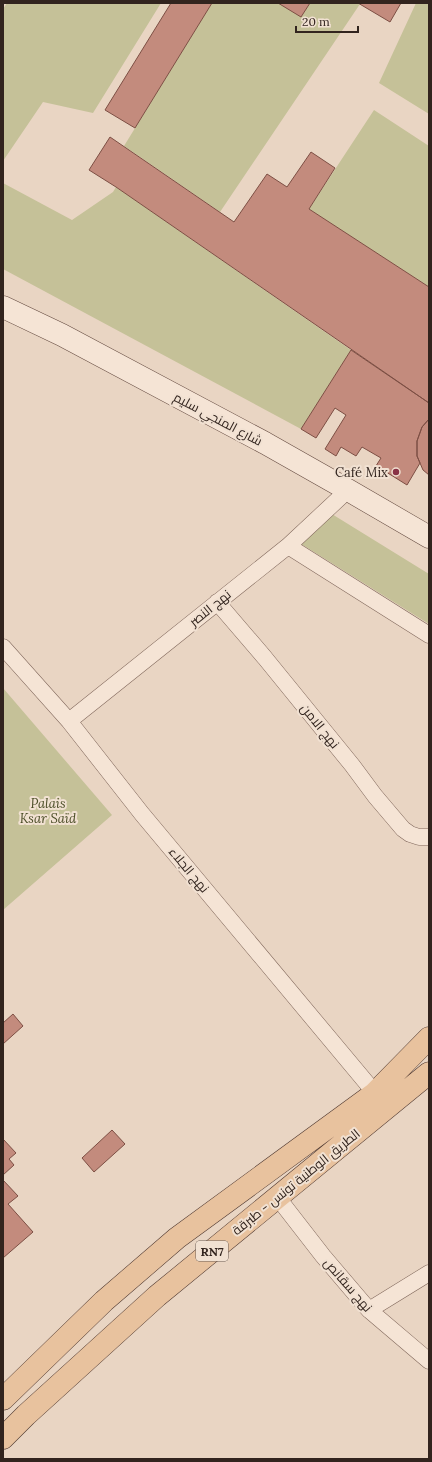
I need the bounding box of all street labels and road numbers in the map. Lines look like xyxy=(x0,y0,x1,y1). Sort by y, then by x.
street label: شارع المنجي سليم xyxy=(170,388,265,451)
street label: نهج النصر xyxy=(185,586,234,631)
street label: نهج الامن xyxy=(297,700,343,752)
street label: نهج الجلاء xyxy=(165,844,213,896)
street label: الطريق الوطنية تونس - طبرقة xyxy=(229,1125,363,1239)
road number: RN7 xyxy=(196,1241,228,1261)
street label: نهج سقانص xyxy=(320,1255,376,1315)

